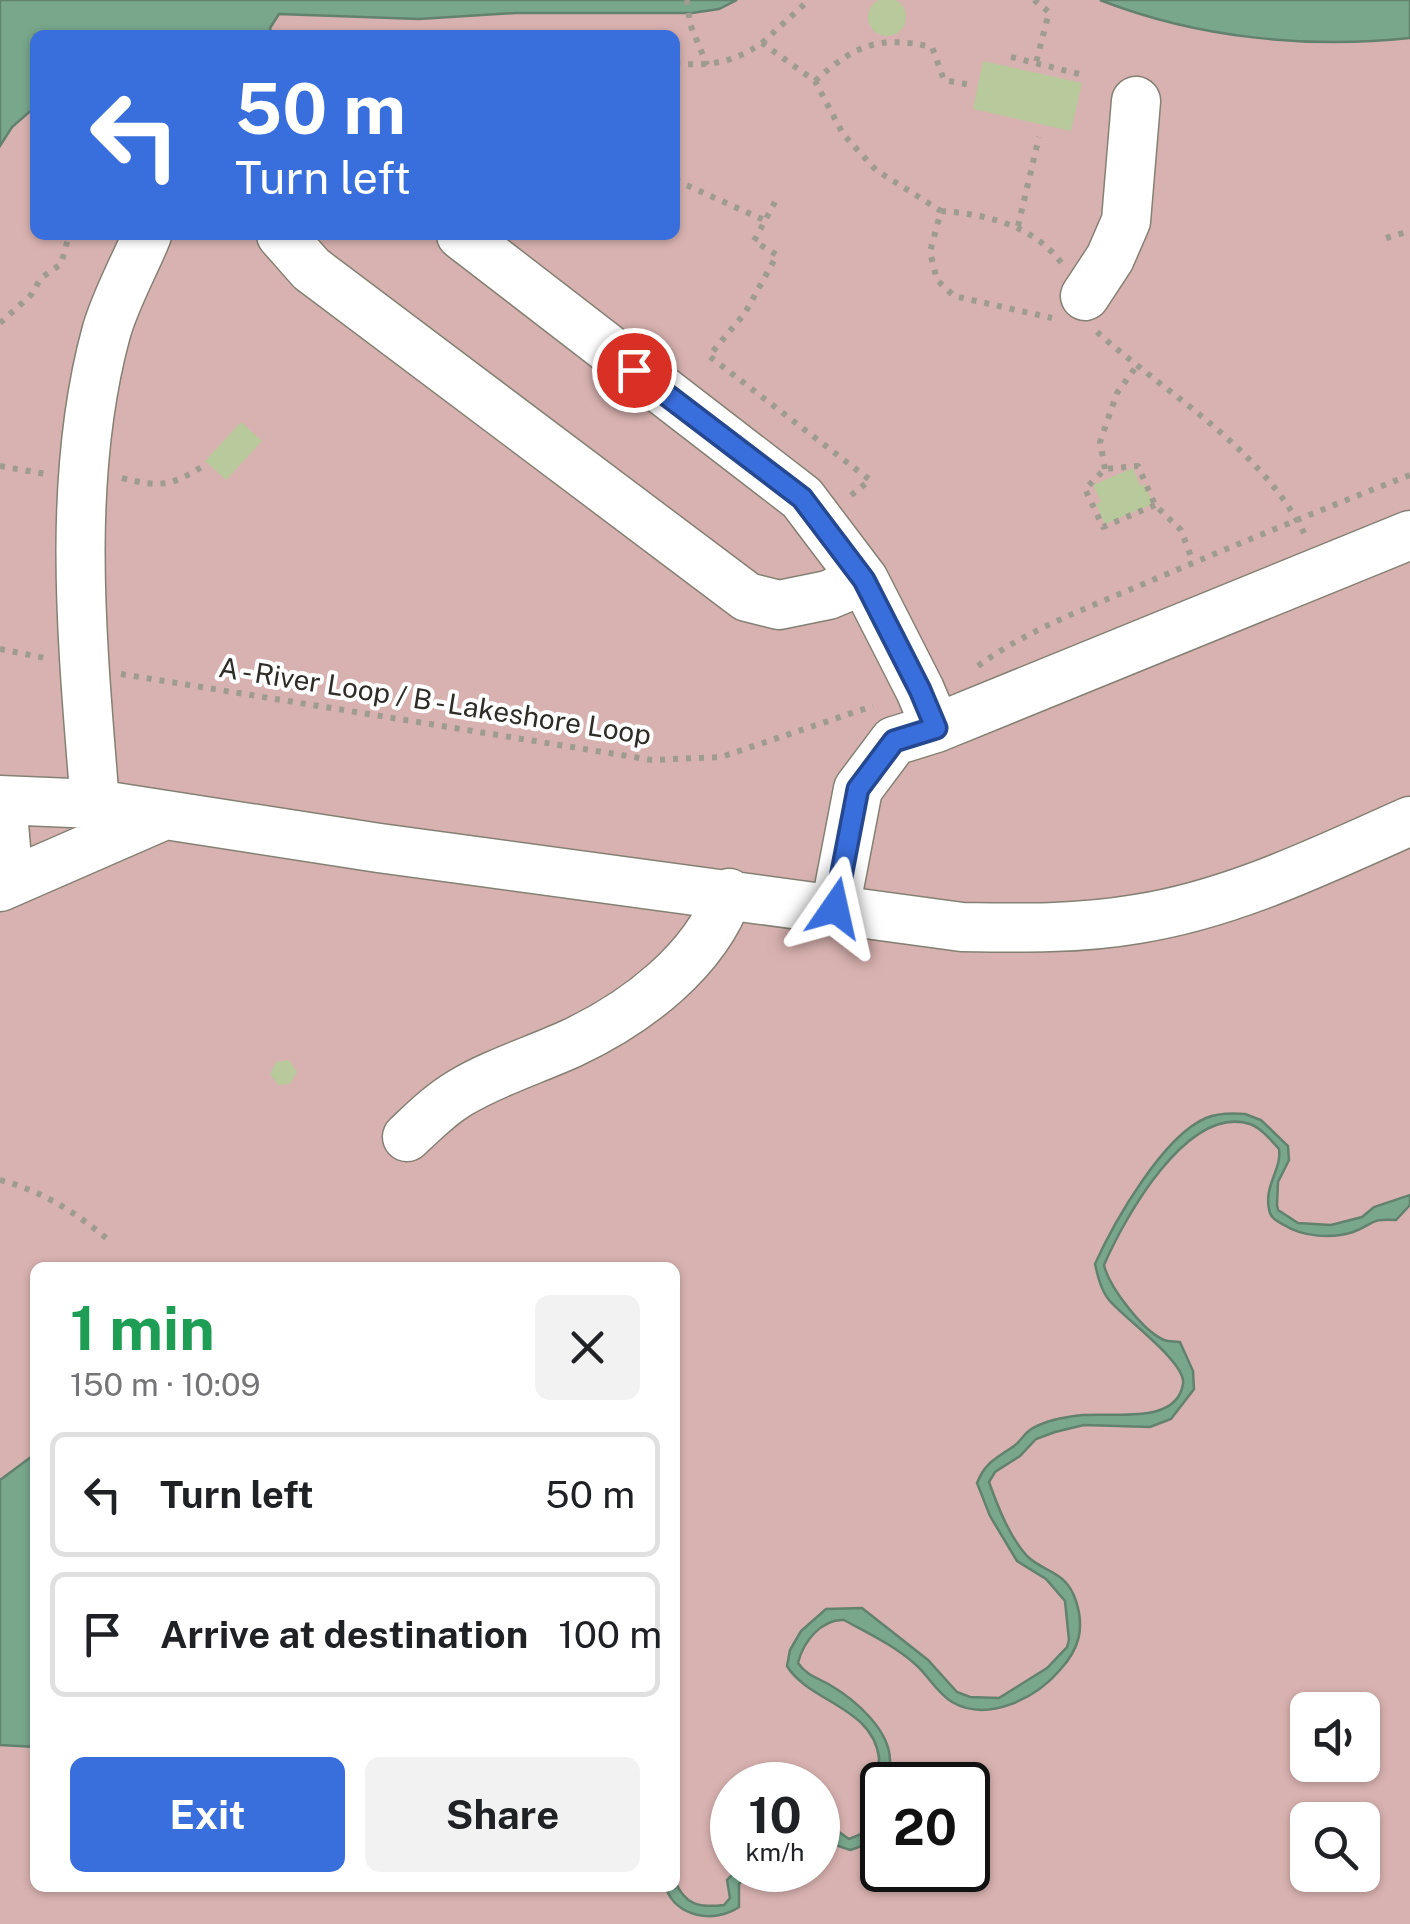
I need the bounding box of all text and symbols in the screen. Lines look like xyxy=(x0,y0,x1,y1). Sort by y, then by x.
text: 50 m xyxy=(235,67,406,150)
icon: left xyxy=(70,70,200,200)
text: Turn left xyxy=(235,151,411,204)
pin xyxy=(592,328,677,413)
icon: arrive xyxy=(607,343,662,398)
street label: A - River Loop / B - Lakeshore Loop xyxy=(217,650,654,751)
position arrow xyxy=(783,856,887,960)
text: 1 min xyxy=(70,1293,215,1364)
button: close xyxy=(535,1295,640,1400)
text: 150 m · 10:09 xyxy=(70,1366,260,1403)
icon: left xyxy=(75,1467,130,1522)
text: Turn left xyxy=(160,1472,314,1517)
text: 50 m xyxy=(545,1472,635,1517)
icon: arrive xyxy=(75,1607,130,1662)
text: Arrive at destination xyxy=(160,1612,528,1657)
text: 100 m xyxy=(558,1612,662,1657)
map controls xyxy=(1290,1692,1380,1892)
button: sound xyxy=(1290,1692,1380,1782)
button: Exit xyxy=(70,1757,345,1872)
button: Share xyxy=(365,1757,640,1872)
speed limit sign: 20 xyxy=(860,1762,990,1892)
text: 10 xyxy=(748,1785,802,1844)
button: search xyxy=(1290,1802,1380,1892)
text: km/h xyxy=(746,1837,804,1867)

